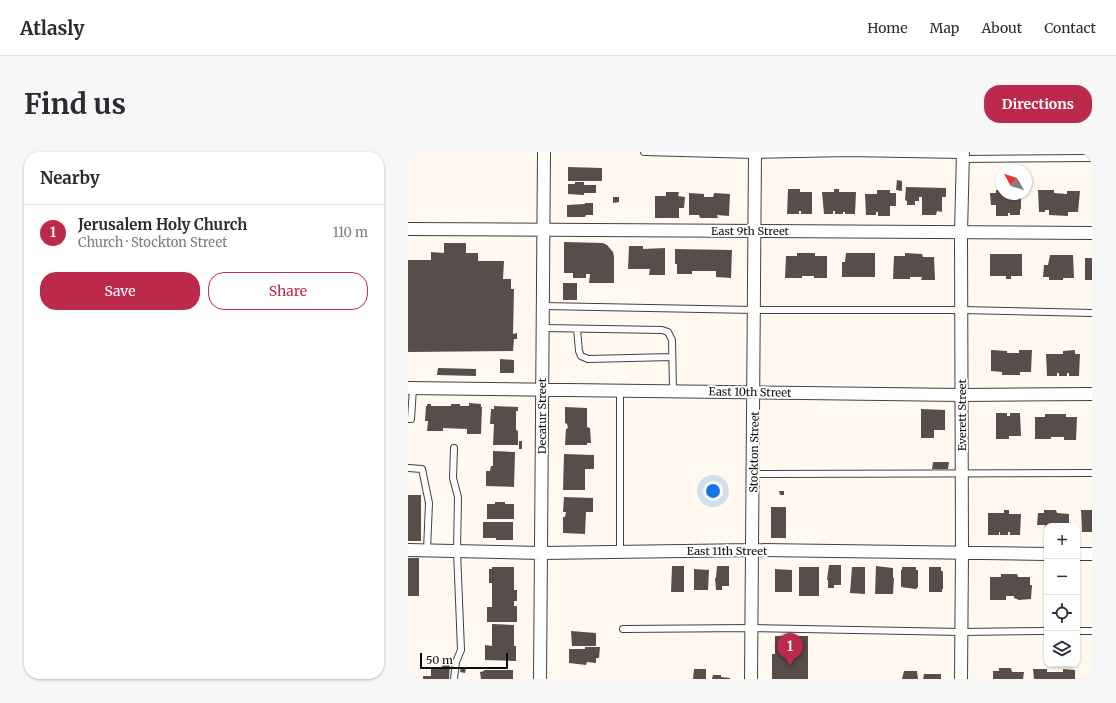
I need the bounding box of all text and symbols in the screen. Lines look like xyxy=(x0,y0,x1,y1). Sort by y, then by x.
text: Atlasly xyxy=(20,16,84,40)
text: Home xyxy=(867,19,908,37)
text: Map xyxy=(930,19,959,37)
text: About xyxy=(981,19,1022,37)
text: Contact xyxy=(1044,19,1096,37)
button: Directions xyxy=(984,85,1092,123)
text: Find us xyxy=(24,86,126,122)
north arrow xyxy=(996,164,1032,200)
text: Nearby xyxy=(40,167,100,189)
text: Jerusalem Holy Church xyxy=(78,215,247,234)
text: 1 xyxy=(50,224,56,241)
text: 110 m xyxy=(333,224,368,241)
street label: East 9th Street xyxy=(711,224,790,238)
text: Church · Stockton Street xyxy=(78,234,227,251)
button: Save xyxy=(40,272,200,310)
button: Share xyxy=(208,272,368,310)
street label: Decatur Street xyxy=(535,377,549,454)
street label: Everett Street xyxy=(955,378,969,451)
street label: East 10th Street xyxy=(709,384,792,400)
street label: Stockton Street xyxy=(746,410,762,493)
your location xyxy=(703,481,723,501)
map controls xyxy=(1044,523,1080,667)
button: + xyxy=(1044,523,1080,559)
street label: East 11th Street xyxy=(687,544,768,558)
button: − xyxy=(1044,559,1080,595)
button: locate xyxy=(1044,595,1080,631)
button: layers xyxy=(1044,631,1080,667)
pin: 1 xyxy=(777,633,803,666)
scale bar xyxy=(420,651,508,670)
text: 50 m xyxy=(426,653,453,667)

